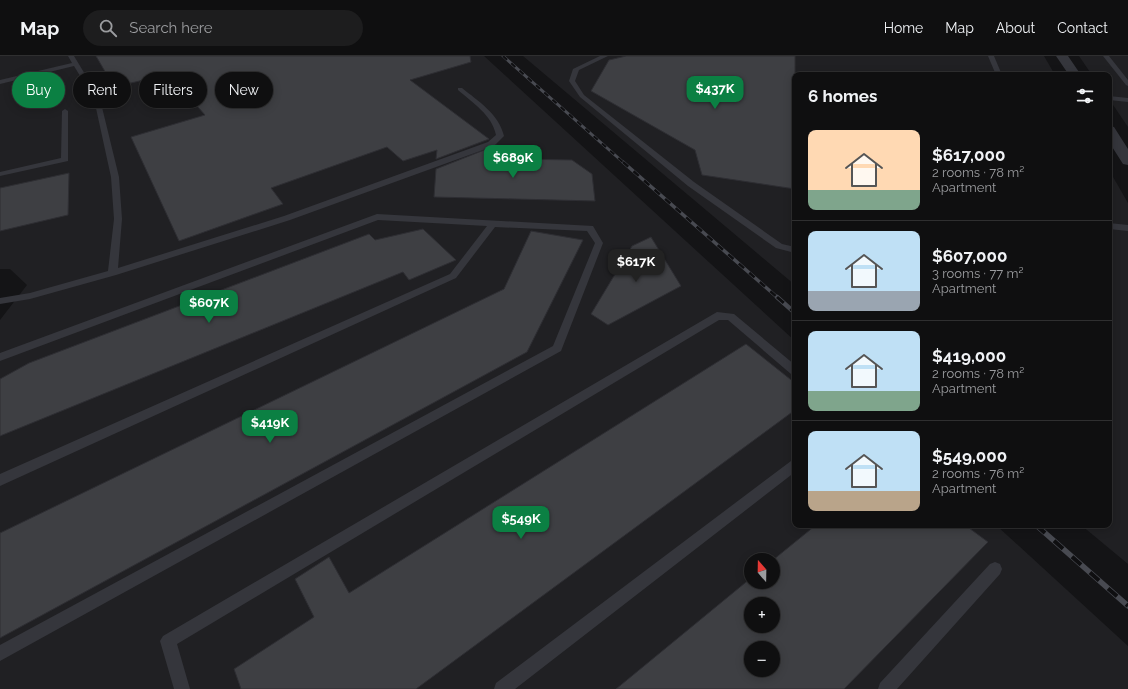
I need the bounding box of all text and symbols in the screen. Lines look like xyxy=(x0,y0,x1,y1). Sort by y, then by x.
search box xyxy=(83,10,363,46)
text: Map xyxy=(20,17,59,39)
icon: search xyxy=(97,17,119,39)
text: Search here xyxy=(129,19,213,37)
text: Home xyxy=(884,20,923,36)
text: Map xyxy=(945,20,974,36)
text: About xyxy=(996,20,1035,36)
text: Contact xyxy=(1057,20,1108,36)
chip: Buy xyxy=(12,72,65,108)
chip: Rent xyxy=(73,72,131,108)
chip: Filters xyxy=(139,72,207,108)
chip: New xyxy=(215,72,273,108)
pin: $437K xyxy=(687,76,743,110)
text: $437K xyxy=(696,81,734,96)
icon: filters xyxy=(1074,85,1096,107)
text: 6 homes xyxy=(808,86,877,106)
pin: $689K xyxy=(485,145,541,179)
text: $617,000 xyxy=(932,145,1005,165)
icon: home xyxy=(840,146,888,194)
text: $689K xyxy=(493,150,533,165)
text: 2 rooms · 78 m² xyxy=(932,165,1024,180)
text: Apartment xyxy=(932,180,996,195)
text: $607,000 xyxy=(932,246,1007,266)
icon: home xyxy=(840,247,888,295)
pin: $617K xyxy=(608,249,664,283)
text: $617K xyxy=(617,254,655,269)
text: 3 rooms · 77 m² xyxy=(932,266,1024,281)
text: Apartment xyxy=(932,281,996,296)
pin: $607K xyxy=(181,290,237,324)
text: $607K xyxy=(189,295,229,310)
text: $419,000 xyxy=(932,346,1006,366)
icon: home xyxy=(840,347,888,395)
text: 2 rooms · 78 m² xyxy=(932,366,1024,381)
text: Apartment xyxy=(932,381,996,396)
pin: $419K xyxy=(242,410,298,444)
text: $419K xyxy=(251,415,289,430)
text: $549,000 xyxy=(932,446,1007,466)
icon: home xyxy=(840,447,888,495)
text: 2 rooms · 76 m² xyxy=(932,466,1024,481)
text: Apartment xyxy=(932,481,996,496)
pin: $549K xyxy=(493,506,549,540)
text: $549K xyxy=(501,511,541,526)
north arrow xyxy=(744,553,780,589)
map controls xyxy=(744,553,780,677)
button: + xyxy=(744,597,780,633)
button: − xyxy=(744,641,780,677)

